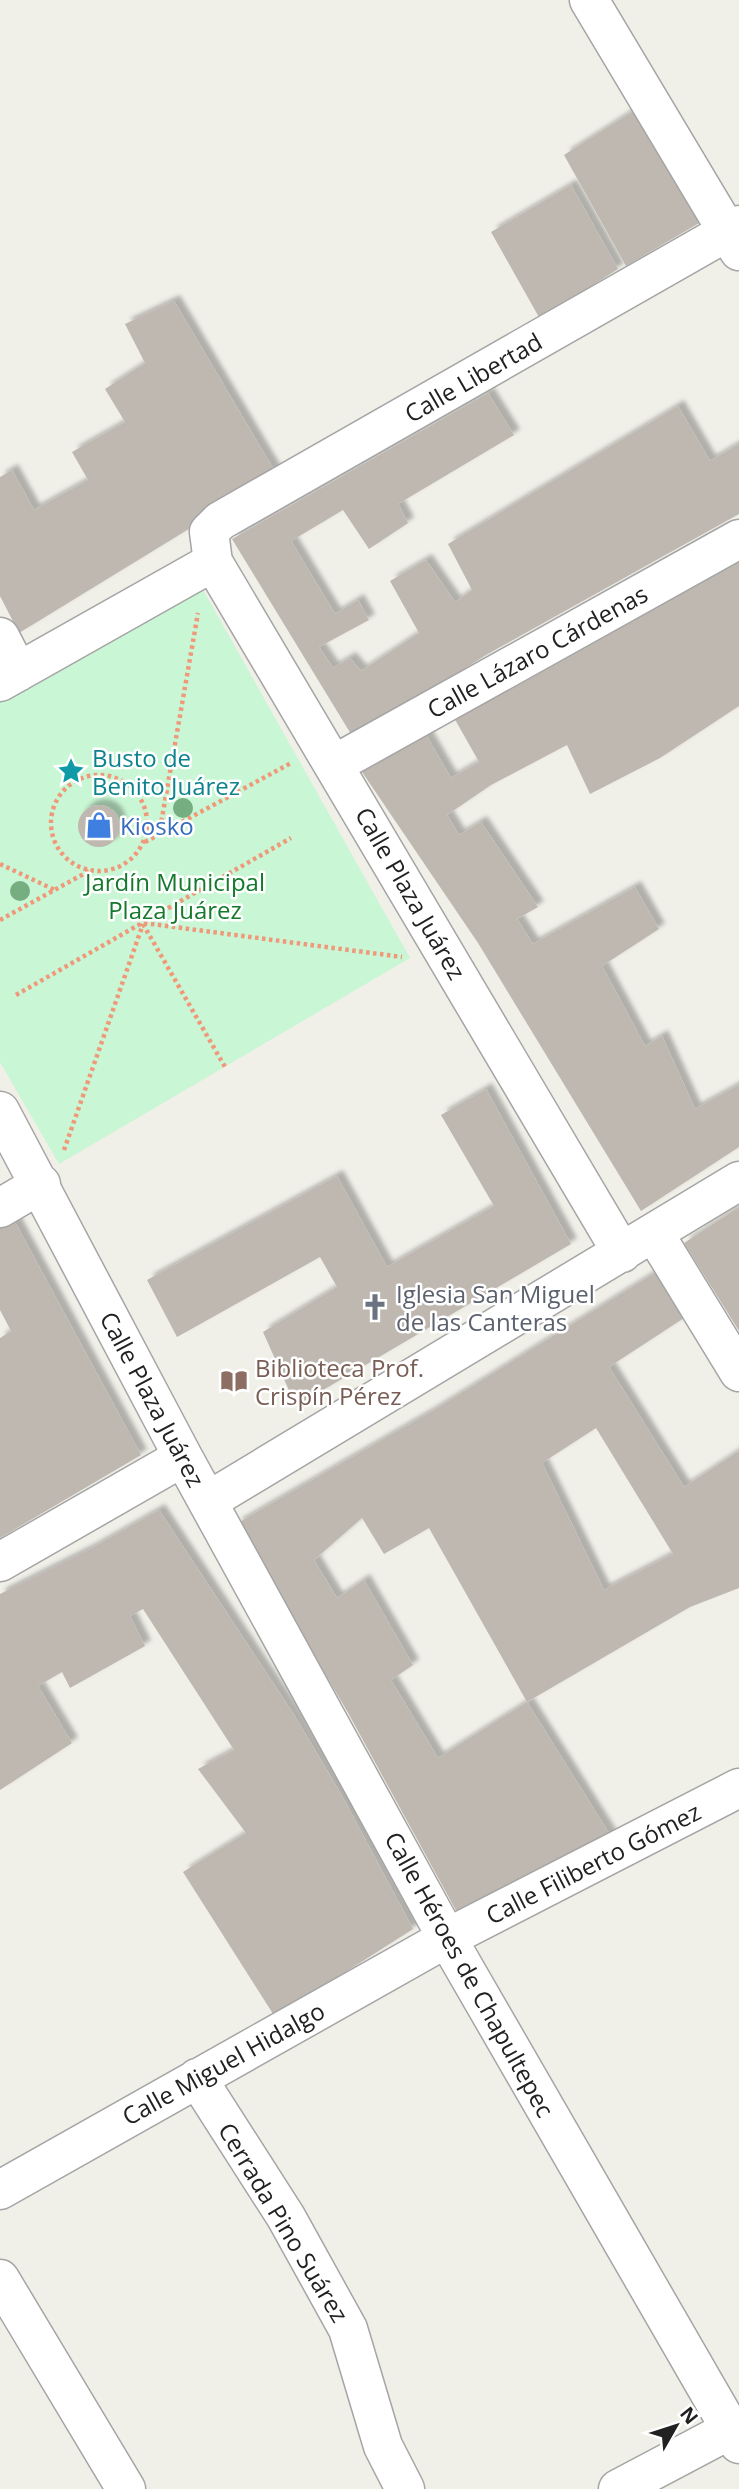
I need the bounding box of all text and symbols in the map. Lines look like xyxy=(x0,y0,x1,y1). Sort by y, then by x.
street label: Calle Libertad xyxy=(398,324,548,430)
street label: Calle Lázaro Cárdenas xyxy=(421,577,653,725)
place label: Busto de Benito Juárez xyxy=(92,741,240,802)
place icon: Busto de Benito Juárez xyxy=(56,756,86,786)
street label: Calle Plaza Juárez xyxy=(348,801,474,985)
place label: Kiosko xyxy=(120,809,194,842)
shop icon: Kiosko xyxy=(84,810,114,840)
park label: Jardín Municipal Plaza Juárez xyxy=(83,865,265,926)
place label: Iglesia San Miguel de las Canteras xyxy=(396,1277,595,1338)
church icon: Iglesia San Miguel de las Canteras xyxy=(360,1292,390,1322)
street label: Calle Plaza Juárez xyxy=(93,1306,213,1492)
place label: Biblioteca Prof. Crispín Pérez xyxy=(255,1351,424,1412)
library icon: Biblioteca Prof. Crispín Pérez xyxy=(219,1366,249,1396)
street label: Calle Filiberto Gómez xyxy=(480,1795,706,1931)
street label: Calle Héroes de Chapultepec xyxy=(378,1825,562,2123)
street label: Calle Miguel Hidalgo xyxy=(116,1994,330,2132)
street label: Cerrada Pino Suárez xyxy=(211,2116,357,2328)
north arrow xyxy=(641,2391,711,2461)
text: N xyxy=(674,2401,704,2429)

